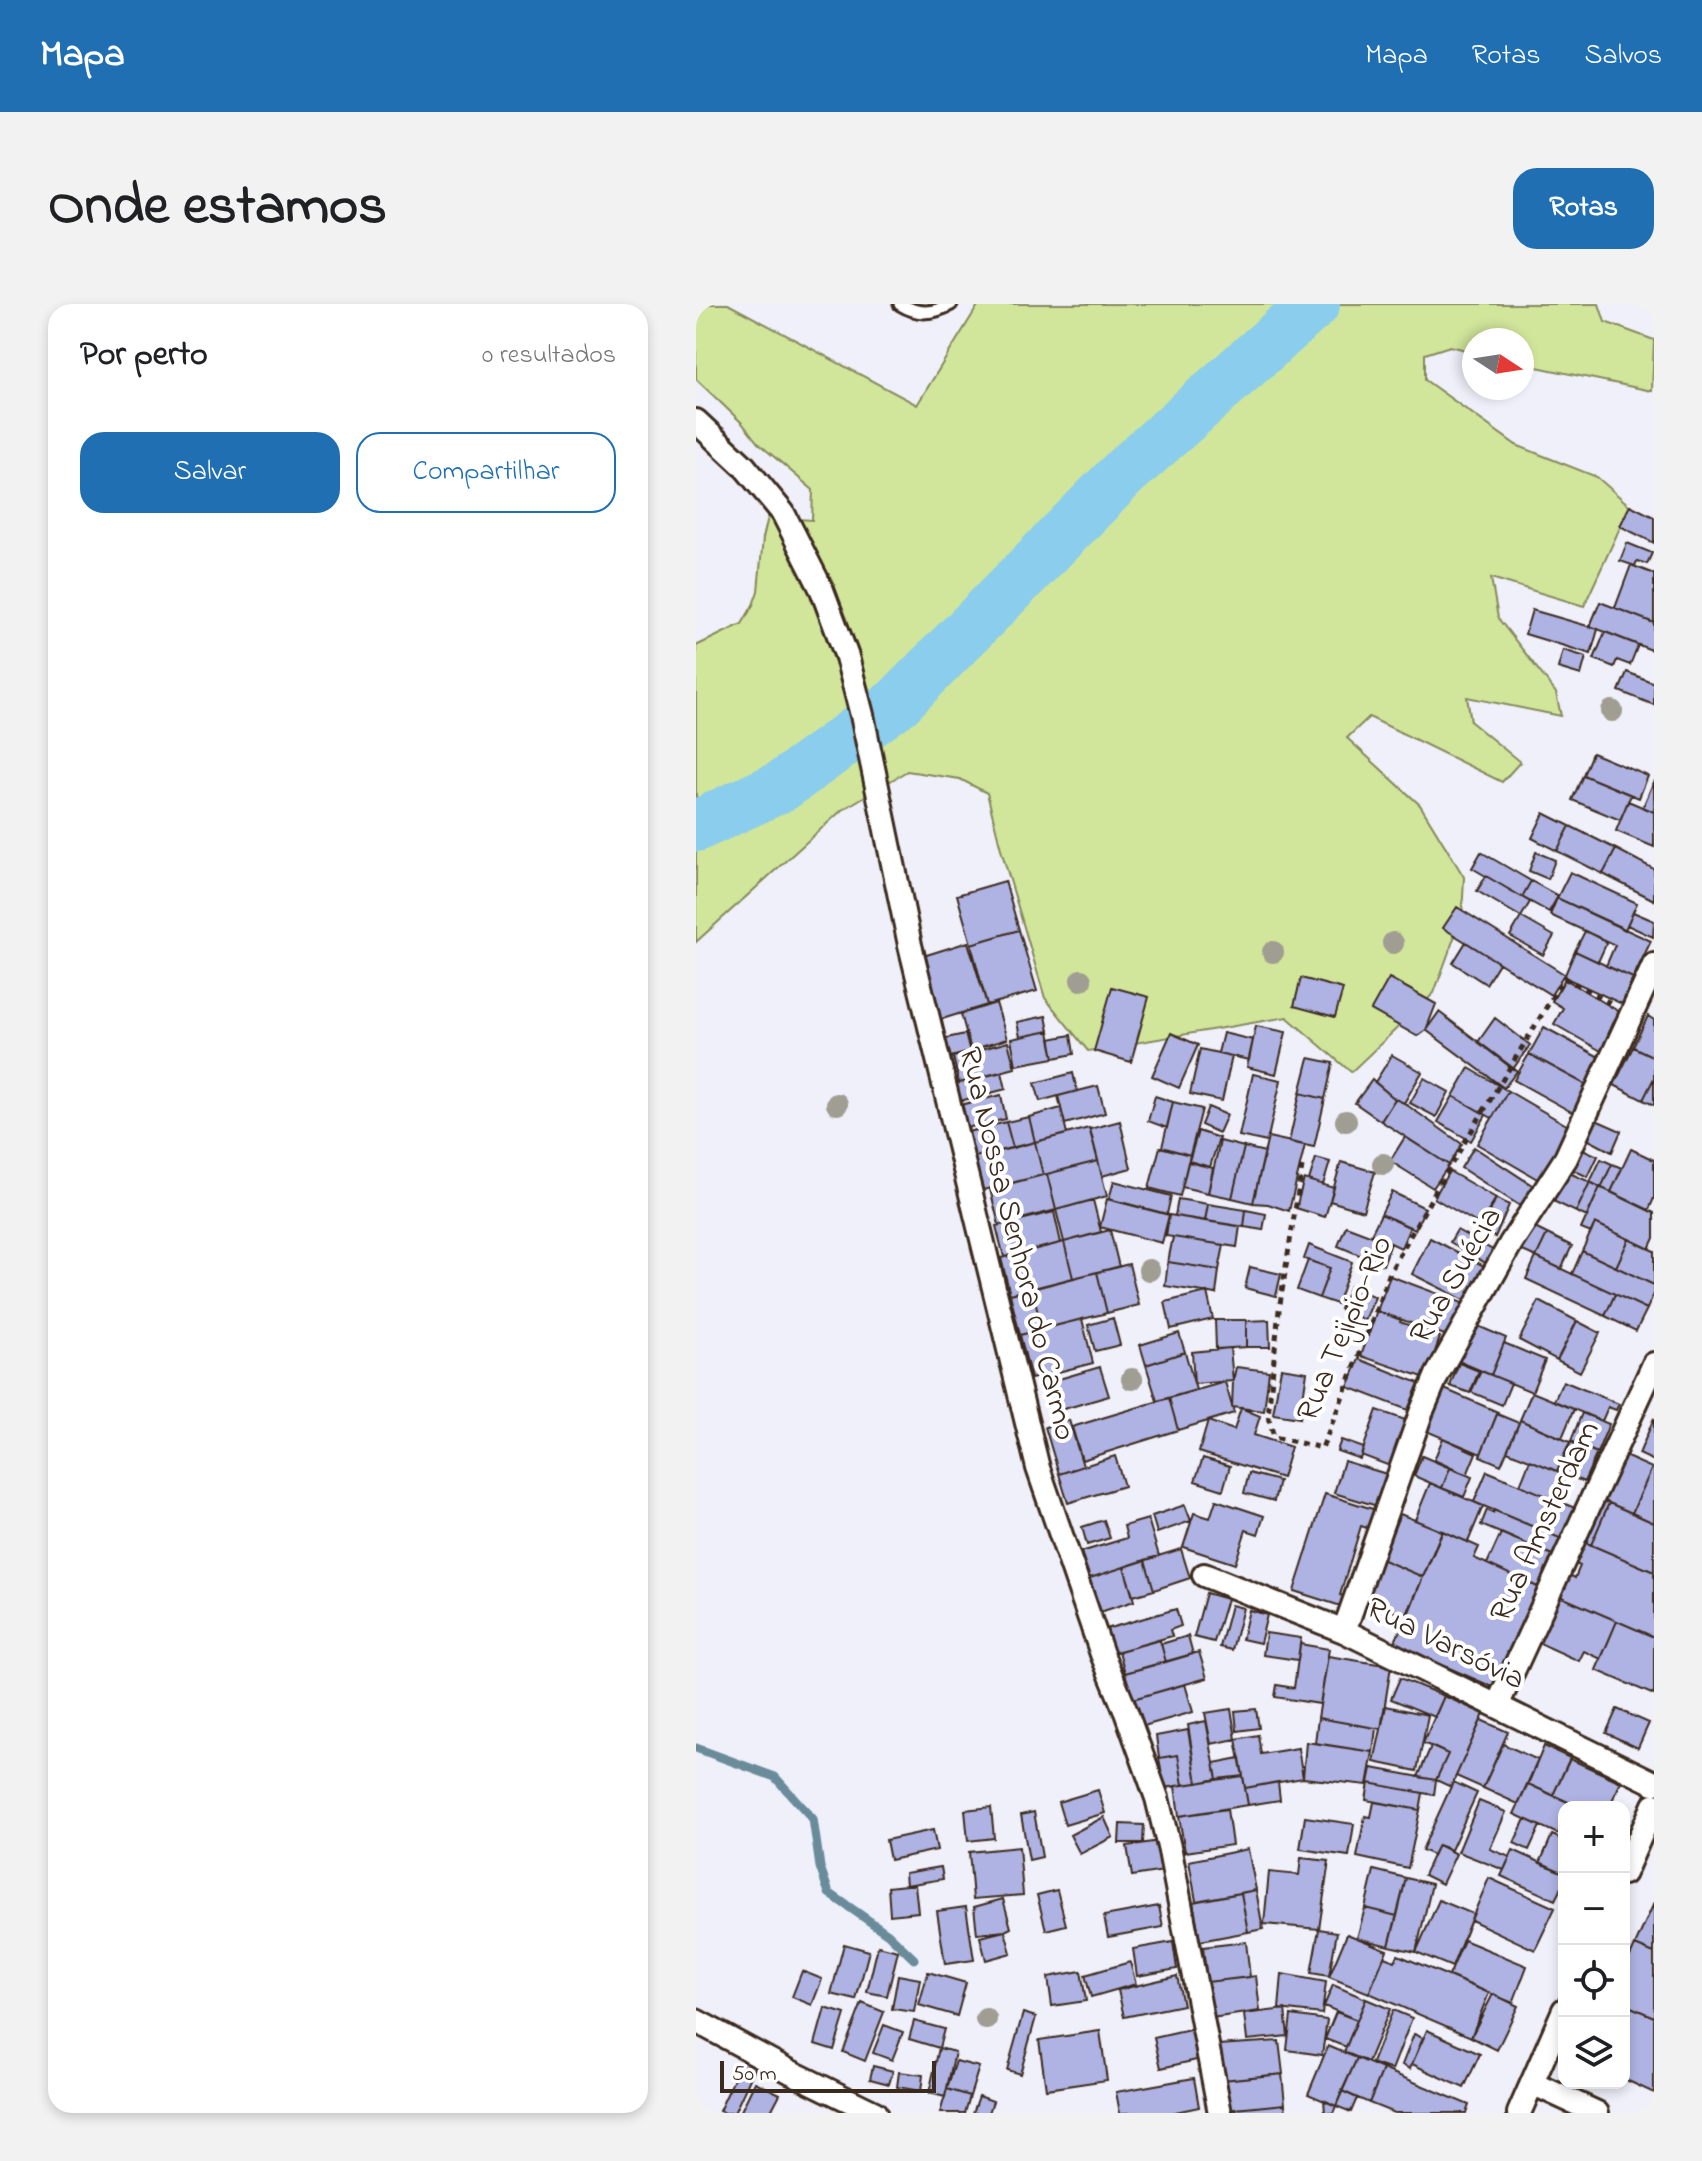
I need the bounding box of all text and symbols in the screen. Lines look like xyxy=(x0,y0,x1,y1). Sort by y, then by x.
text: Mapa xyxy=(40,28,125,84)
text: Mapa xyxy=(1365,36,1428,77)
text: Rotas xyxy=(1472,36,1541,77)
text: Salvos xyxy=(1585,36,1662,77)
text: Onde estamos xyxy=(48,168,387,249)
button: Rotas xyxy=(1513,168,1654,249)
north arrow xyxy=(1462,328,1534,400)
text: Por perto xyxy=(80,331,208,381)
text: 0 resultados xyxy=(482,337,616,375)
button: Salvar xyxy=(80,432,340,513)
button: Compartilhar xyxy=(356,432,616,513)
street label: Rua Nossa Senhora do Carmo xyxy=(944,1042,1088,1446)
street label: Rua Suécia xyxy=(1399,1199,1515,1353)
street label: Rua Tejipio-Rio xyxy=(1286,1229,1406,1429)
street label: Rua Amsterdam xyxy=(1479,1414,1613,1630)
street label: Rua Varsóvia xyxy=(1358,1586,1532,1704)
map controls xyxy=(1558,1801,1630,2089)
button: + xyxy=(1558,1801,1630,1873)
button: − xyxy=(1558,1873,1630,1945)
button: locate xyxy=(1558,1945,1630,2017)
button: layers xyxy=(1558,2017,1630,2089)
scale bar xyxy=(720,2057,936,2093)
text: 50 m xyxy=(732,2059,777,2091)

